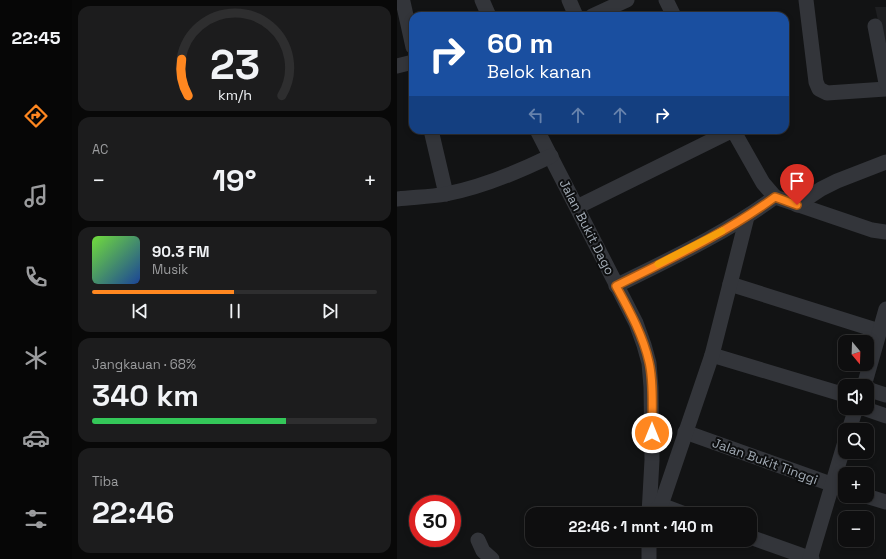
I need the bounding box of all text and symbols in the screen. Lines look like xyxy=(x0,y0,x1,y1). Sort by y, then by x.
text: 60 m xyxy=(487,25,553,61)
text: 22:45 xyxy=(12,26,61,49)
icon: right xyxy=(421,28,473,80)
text: 23 xyxy=(210,38,260,91)
text: Belok kanan xyxy=(487,60,592,83)
text: km/h xyxy=(217,86,252,104)
icon: directions xyxy=(22,102,50,130)
icon: left xyxy=(525,104,547,126)
icon: ahead xyxy=(567,104,589,126)
icon: ahead xyxy=(609,104,631,126)
icon: right xyxy=(651,104,673,126)
text: AC xyxy=(92,141,108,158)
text: 19° xyxy=(213,161,256,200)
pin xyxy=(780,164,814,205)
text: − xyxy=(92,166,106,194)
text: + xyxy=(363,166,377,194)
icon: arrive xyxy=(786,170,808,192)
street label: Jalan Bukit Dago xyxy=(556,176,618,278)
icon: music xyxy=(22,182,50,210)
text: 90.3 FM xyxy=(152,242,209,261)
text: Musik xyxy=(152,261,188,278)
icon: phone xyxy=(22,263,50,291)
icon: previous xyxy=(129,300,151,322)
icon: pause xyxy=(224,300,246,322)
icon: next xyxy=(319,300,341,322)
north arrow xyxy=(838,335,874,371)
map controls xyxy=(838,335,874,547)
icon: climate xyxy=(22,344,50,372)
text: Jangkauan · 68% xyxy=(92,356,196,373)
text: 340 km xyxy=(92,376,199,415)
button: sound xyxy=(838,379,874,415)
position arrow xyxy=(631,412,673,454)
button: search xyxy=(838,423,874,459)
icon: car xyxy=(22,424,50,452)
street label: Jalan Bukit Tinggi xyxy=(710,434,820,488)
button: + xyxy=(838,467,874,503)
text: Tiba xyxy=(92,473,119,490)
text: 22:46 xyxy=(92,493,174,532)
speed limit sign: 30 xyxy=(409,495,461,547)
icon: filters xyxy=(22,505,50,533)
button: − xyxy=(838,511,874,547)
text: 22:46 · 1 mnt · 140 m xyxy=(569,517,713,536)

